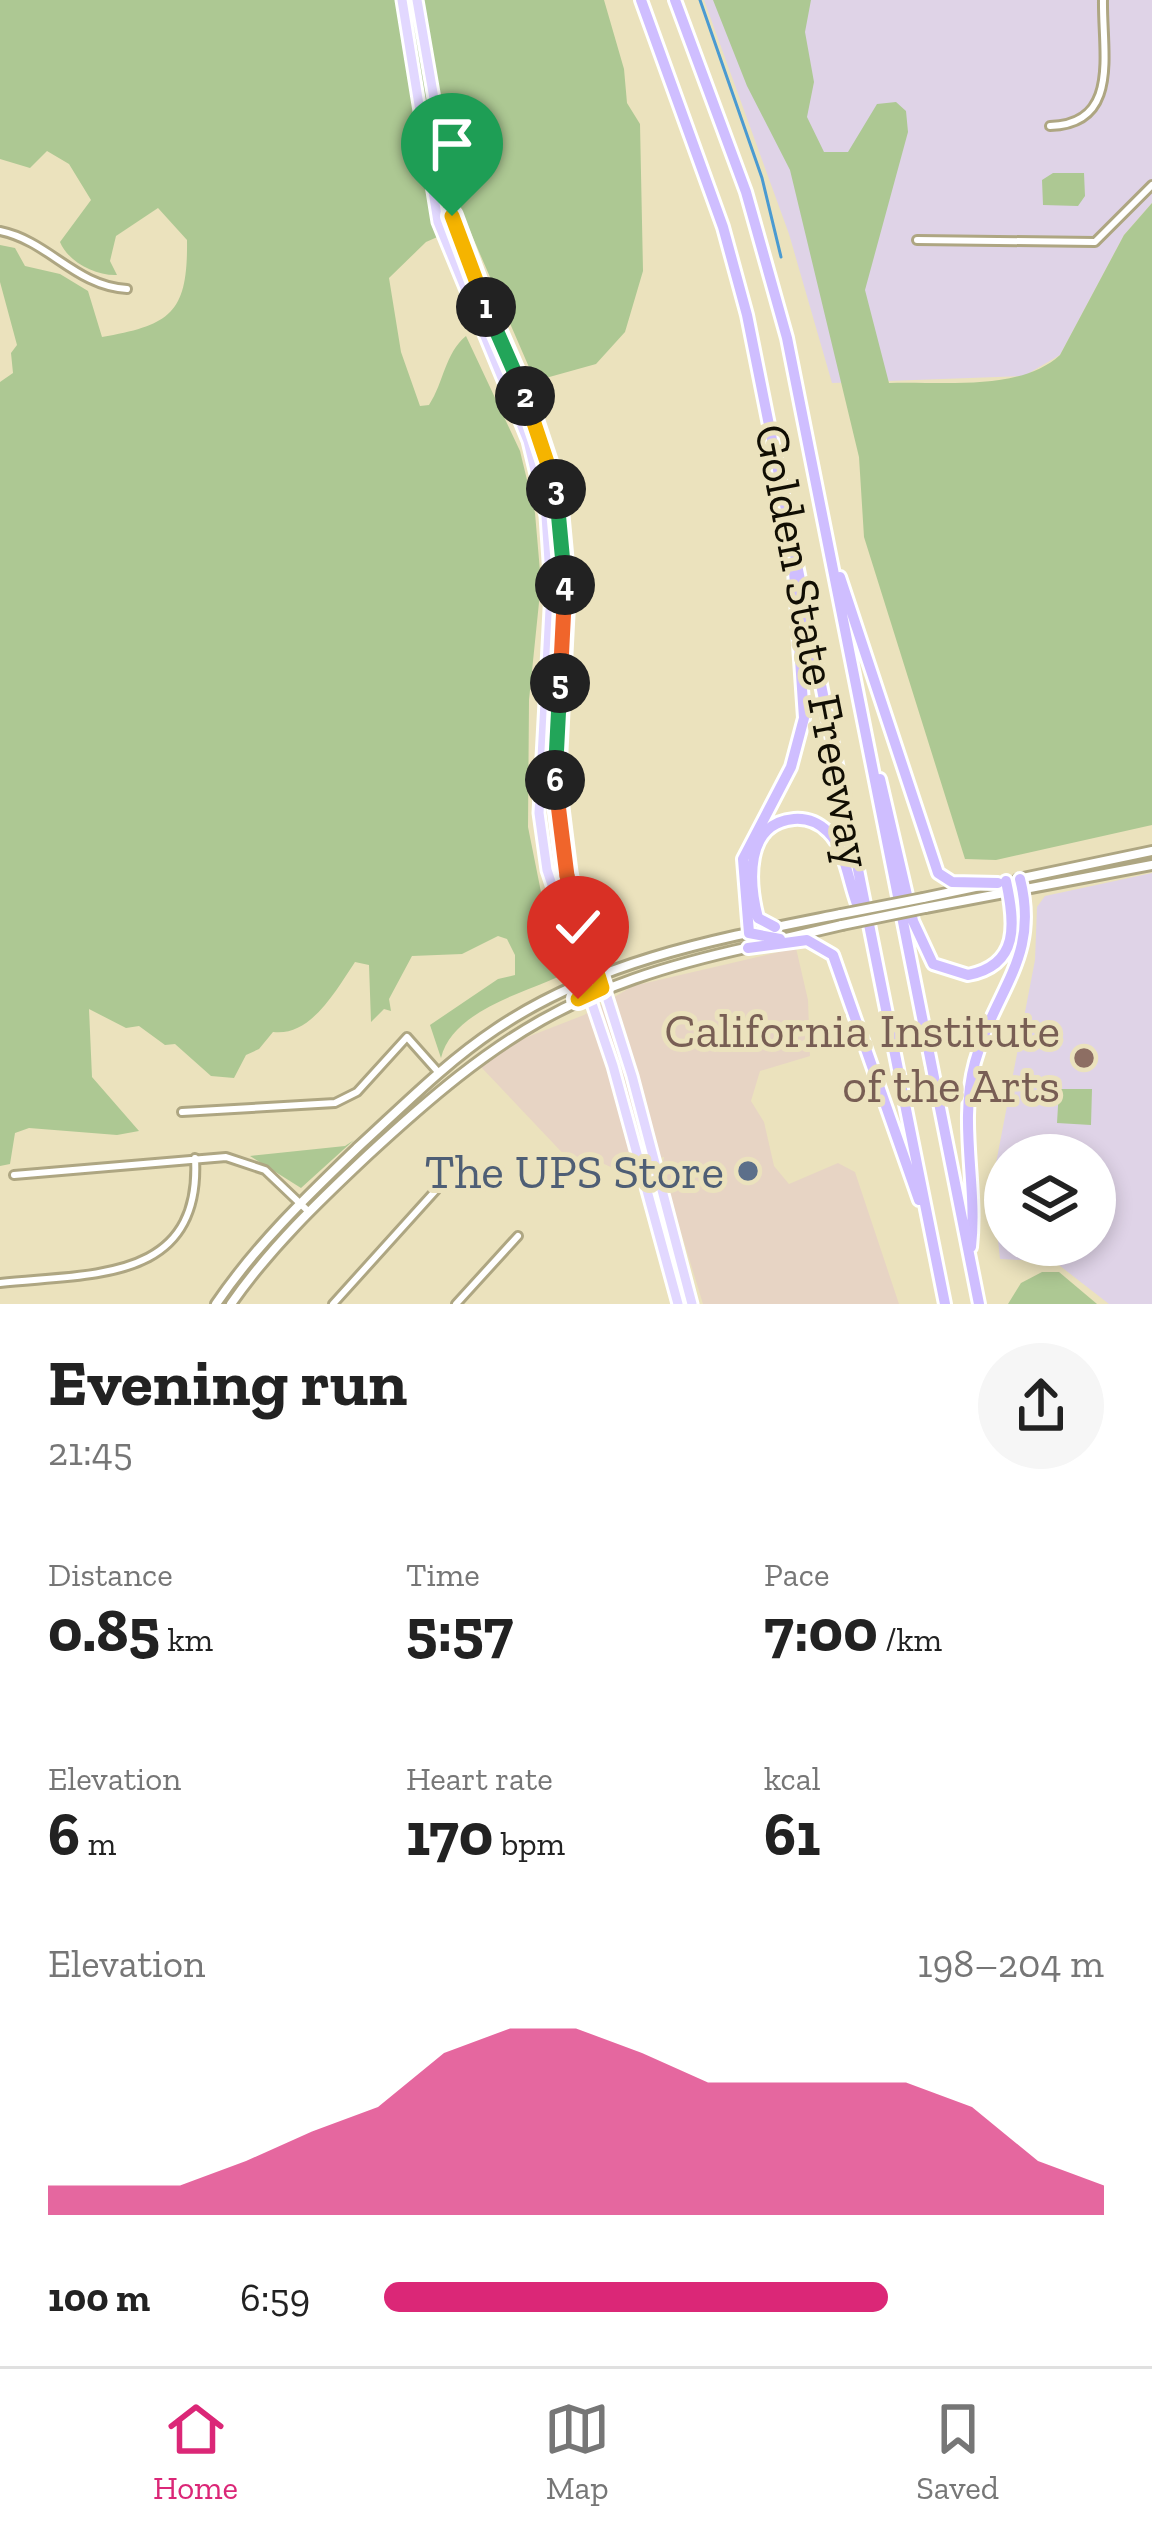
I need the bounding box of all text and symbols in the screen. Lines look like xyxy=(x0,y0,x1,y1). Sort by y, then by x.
pin xyxy=(401,93,503,216)
icon: arrive xyxy=(419,111,485,177)
pin: 1 xyxy=(456,277,516,337)
text: 1 xyxy=(479,287,493,326)
pin: 2 xyxy=(495,366,555,426)
text: 2 xyxy=(516,376,534,415)
street label: Golden State Freeway xyxy=(743,419,885,873)
pin: 3 xyxy=(526,459,586,519)
text: 3 xyxy=(547,469,565,508)
pin: 4 xyxy=(535,555,595,615)
text: 4 xyxy=(556,565,574,604)
pin: 5 xyxy=(530,653,590,713)
text: 5 xyxy=(551,663,569,702)
pin: 6 xyxy=(525,750,585,810)
text: 6 xyxy=(546,760,564,799)
pin xyxy=(527,876,629,999)
icon: check xyxy=(545,894,611,960)
place label: California Institute of the Arts xyxy=(664,1002,1060,1114)
marker: California Institute of the Arts xyxy=(1071,1045,1097,1071)
map controls xyxy=(984,1134,1116,1266)
button: layers xyxy=(984,1134,1116,1266)
place label: The UPS Store xyxy=(425,1143,724,1200)
marker: The UPS Store xyxy=(735,1158,761,1184)
text: Evening run xyxy=(48,1343,407,1422)
button: share xyxy=(978,1343,1104,1469)
text: 21:45 xyxy=(48,1428,133,1475)
text: Distance xyxy=(48,1555,173,1594)
text: Time xyxy=(406,1555,480,1594)
text: Pace xyxy=(764,1555,829,1594)
text: 0.85 xyxy=(48,1594,160,1666)
text: 5:57 xyxy=(406,1594,513,1666)
text: 7:00 xyxy=(764,1594,878,1666)
text: km xyxy=(160,1620,213,1659)
text: /km xyxy=(878,1620,942,1659)
text: Elevation xyxy=(48,1759,181,1798)
text: Heart rate xyxy=(406,1759,553,1798)
text: kcal xyxy=(764,1759,821,1798)
text: 6 xyxy=(48,1798,80,1870)
text: 170 xyxy=(406,1798,493,1870)
text: 61 xyxy=(764,1798,820,1870)
text: m xyxy=(80,1824,116,1863)
text: bpm xyxy=(493,1824,565,1863)
text: Elevation xyxy=(48,1940,205,1987)
text: 198–204 m xyxy=(917,1940,1104,1987)
text: 100 m xyxy=(48,2274,150,2321)
text: 6:59 xyxy=(240,2274,310,2321)
tab: Home xyxy=(153,2396,238,2507)
tab: Map xyxy=(544,2396,610,2507)
tab: Saved xyxy=(916,2396,999,2507)

